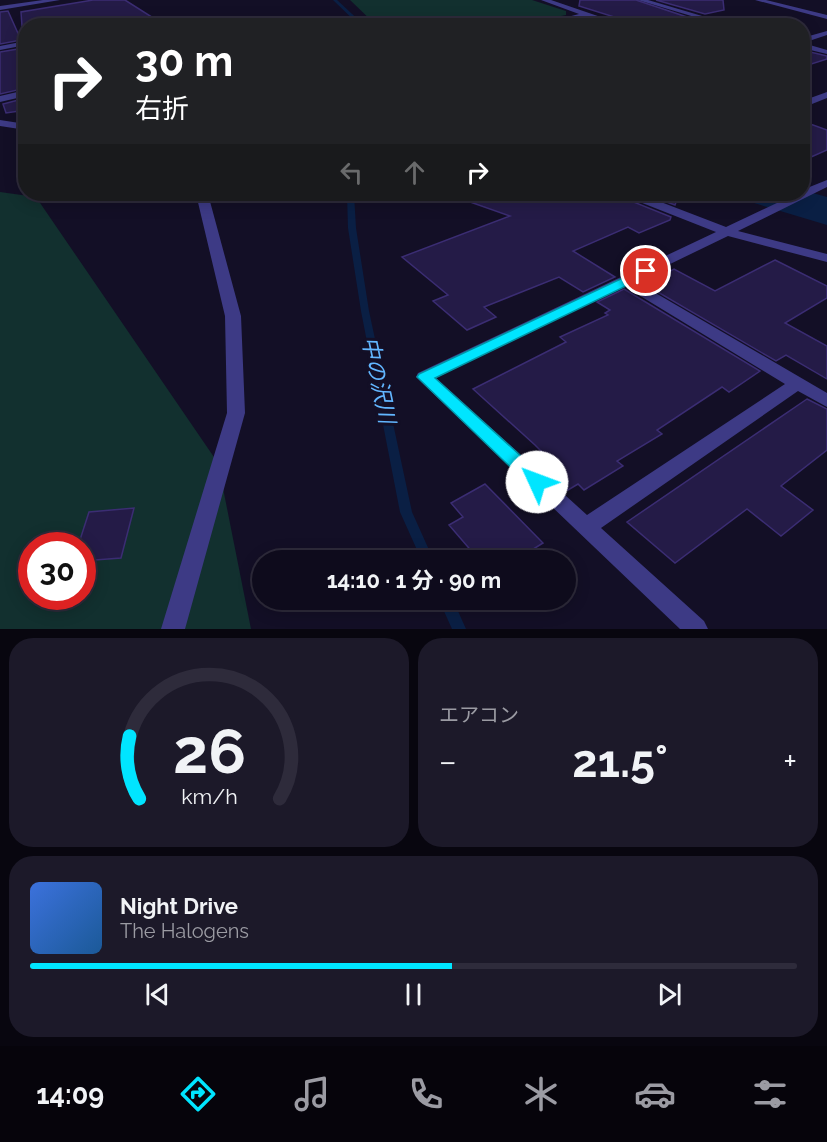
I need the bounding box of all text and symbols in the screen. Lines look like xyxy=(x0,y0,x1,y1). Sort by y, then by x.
text: 30 m xyxy=(135,37,233,86)
icon: right xyxy=(36,42,114,120)
text: 右折 xyxy=(135,93,189,124)
icon: left xyxy=(335,156,368,189)
icon: ahead xyxy=(398,156,431,189)
icon: right xyxy=(461,156,494,189)
pin xyxy=(620,245,671,296)
icon: arrive xyxy=(629,254,662,287)
water label: 中の沢川 xyxy=(357,334,401,428)
position arrow xyxy=(505,450,569,514)
speed limit sign: 30 xyxy=(18,532,96,610)
text: 14:10 · 1 分 · 90 m xyxy=(327,567,501,593)
text: エアコン xyxy=(439,703,519,727)
text: 26 xyxy=(172,714,246,788)
text: 21.5° xyxy=(572,735,668,788)
text: − xyxy=(439,742,457,781)
text: + xyxy=(783,742,797,781)
text: km/h xyxy=(181,785,237,810)
text: Night Drive xyxy=(120,893,238,919)
text: The Halogens xyxy=(120,919,249,943)
icon: previous xyxy=(141,978,174,1011)
icon: pause xyxy=(397,978,430,1011)
icon: next xyxy=(653,978,686,1011)
icon: directions xyxy=(177,1073,219,1115)
icon: music xyxy=(291,1073,333,1115)
icon: phone xyxy=(405,1073,447,1115)
icon: climate xyxy=(520,1073,562,1115)
icon: car xyxy=(634,1073,676,1115)
icon: filters xyxy=(749,1073,791,1115)
text: 14:09 xyxy=(36,1079,104,1110)

